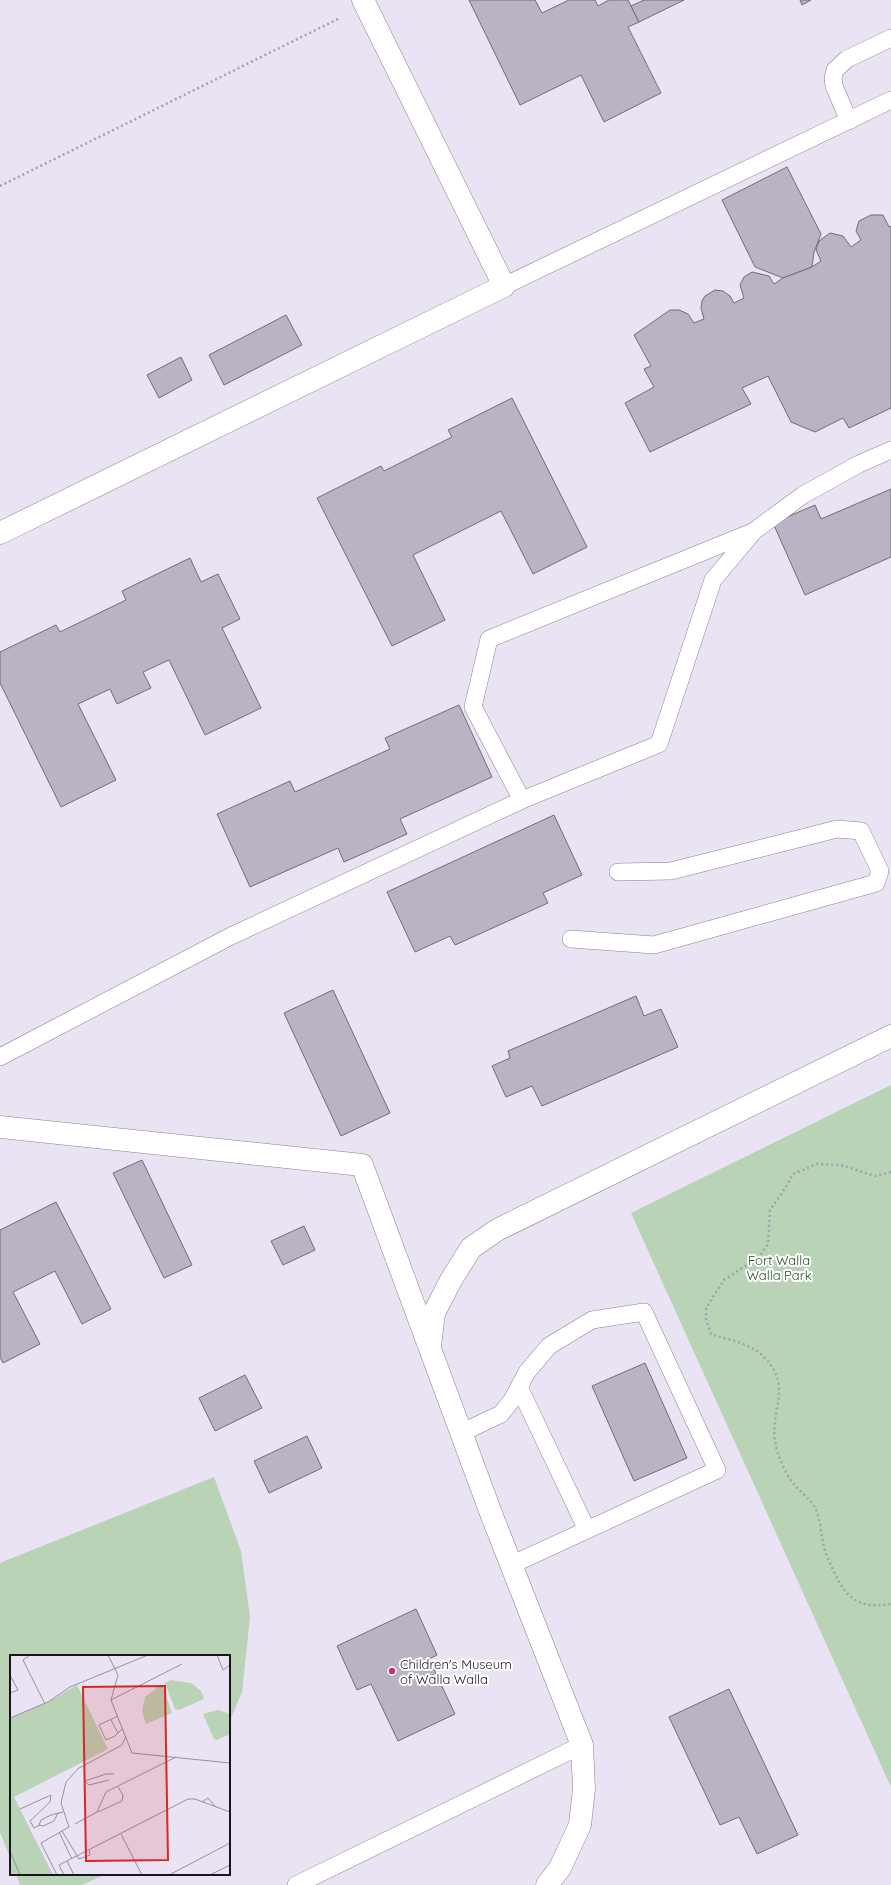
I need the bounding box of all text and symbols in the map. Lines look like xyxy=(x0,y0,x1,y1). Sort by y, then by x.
park label: Fort Walla Walla Park xyxy=(746,1252,812,1283)
inset map xyxy=(10,1655,230,1875)
place label: Children's Museum of Walla Walla xyxy=(400,1656,512,1687)
marker: Children's Museum of Walla Walla xyxy=(387,1666,397,1676)

